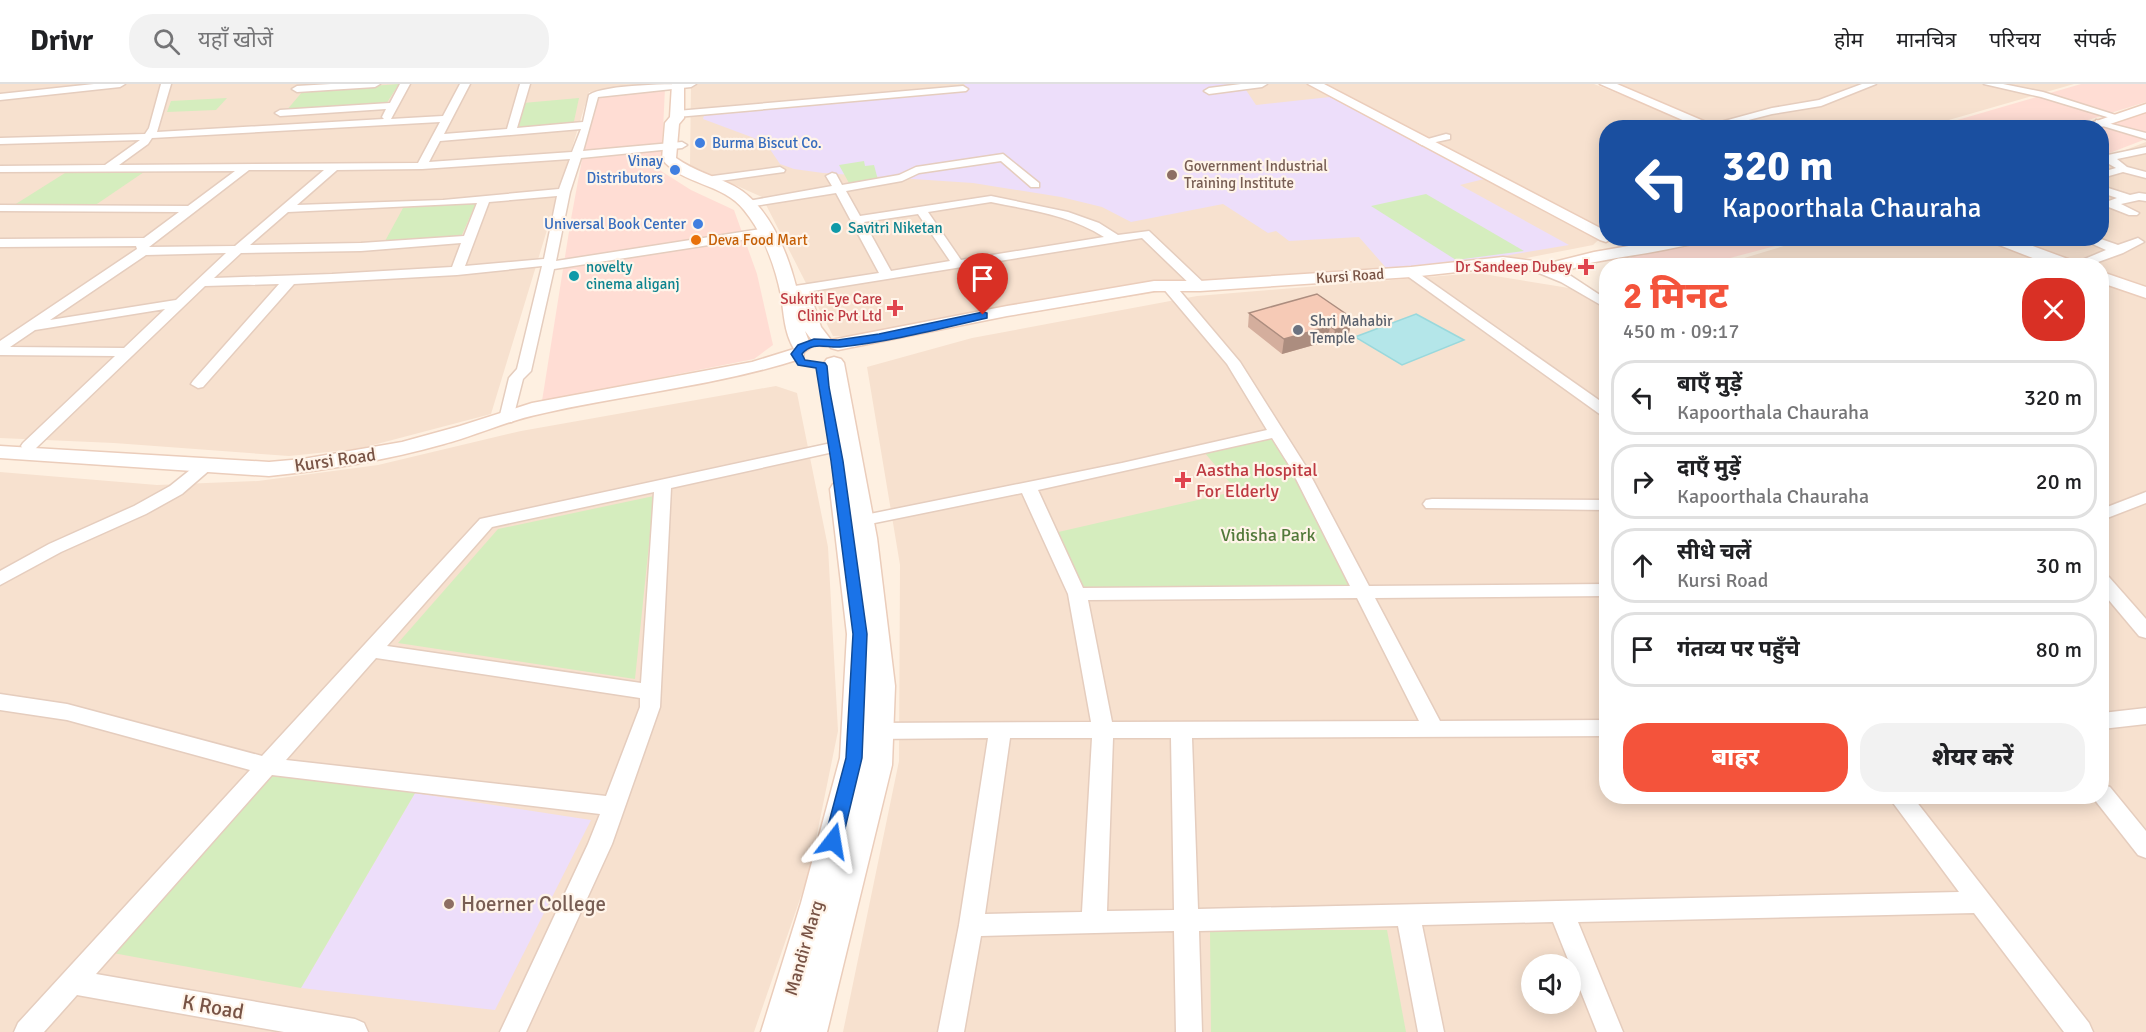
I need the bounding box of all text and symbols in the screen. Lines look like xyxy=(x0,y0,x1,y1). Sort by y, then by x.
search box xyxy=(129,14,549,68)
text: Drivr xyxy=(30,24,93,58)
icon: search xyxy=(150,25,183,58)
text: यहाँ खोजें xyxy=(198,26,273,53)
text: होम xyxy=(1834,27,1863,53)
text: मानचित्र xyxy=(1896,27,1956,53)
text: परिचय xyxy=(1989,27,2041,53)
text: संपर्क xyxy=(2074,27,2116,53)
place label: Burma Biscut Co. xyxy=(712,134,822,152)
marker: Burma Biscut Co. xyxy=(693,136,707,150)
text: 320 m xyxy=(1722,141,1833,192)
icon: left xyxy=(1623,144,1701,222)
place label: Vinay Distributors xyxy=(586,152,663,187)
place label: Government Industrial Training Institute xyxy=(1184,157,1328,192)
marker: Vinay Distributors xyxy=(668,163,682,177)
marker: Government Industrial Training Institute xyxy=(1165,168,1179,182)
text: Kapoorthala Chauraha xyxy=(1722,192,1981,225)
place label: Universal Book Center xyxy=(544,215,686,233)
marker: Universal Book Center xyxy=(691,217,705,231)
place label: Savitri Niketan xyxy=(848,219,943,237)
marker: Savitri Niketan xyxy=(829,221,843,235)
place label: Deva Food Mart xyxy=(708,231,808,249)
marker: Deva Food Mart xyxy=(689,233,703,247)
pin xyxy=(957,253,1008,315)
place label: novelty cinema aliganj xyxy=(586,258,680,293)
place label: Dr Sandeep Dubey xyxy=(1455,258,1572,276)
marker: Dr Sandeep Dubey xyxy=(1577,258,1595,276)
icon: arrive xyxy=(966,262,999,295)
street label: Kursi Road xyxy=(1315,265,1385,287)
marker: novelty cinema aliganj xyxy=(567,269,581,283)
text: 2 मिनट xyxy=(1623,274,1728,319)
button: close xyxy=(2022,278,2085,341)
place label: Sukriti Eye Care Clinic Pvt Ltd xyxy=(780,290,882,325)
marker: Sukriti Eye Care Clinic Pvt Ltd xyxy=(886,299,904,317)
place label: Shri Mahabir Temple xyxy=(1310,312,1393,347)
text: 450 m · 09:17 xyxy=(1623,319,1739,344)
marker: Shri Mahabir Temple xyxy=(1291,323,1305,337)
text: बाएँ मुड़ें xyxy=(1677,370,1742,397)
icon: left xyxy=(1626,381,1659,414)
text: 320 m xyxy=(2024,384,2082,411)
text: Kapoorthala Chauraha xyxy=(1677,400,1869,425)
street label: Kursi Road xyxy=(293,443,377,477)
text: दाएँ मुड़ें xyxy=(1677,454,1741,481)
place label: Aastha Hospital For Elderly xyxy=(1196,459,1318,502)
icon: right xyxy=(1626,465,1659,498)
text: 20 m xyxy=(2036,468,2082,495)
marker: Aastha Hospital For Elderly xyxy=(1174,471,1192,489)
text: Kapoorthala Chauraha xyxy=(1677,484,1869,509)
park label: Vidisha Park xyxy=(1221,524,1315,546)
text: सीधे चलें xyxy=(1677,538,1751,565)
icon: ahead xyxy=(1626,549,1659,582)
text: 30 m xyxy=(2036,552,2082,579)
text: Kursi Road xyxy=(1677,568,1768,593)
icon: arrive xyxy=(1626,633,1659,666)
text: गंतव्य पर पहुँचे xyxy=(1677,635,1800,662)
text: 80 m xyxy=(2036,636,2082,663)
button: बाहर xyxy=(1623,723,1848,792)
button: शेयर करें xyxy=(1860,723,2085,792)
position arrow xyxy=(801,809,865,873)
place label: Hoerner College xyxy=(461,891,606,917)
marker: Hoerner College xyxy=(442,897,456,911)
street label: Mandir Marg xyxy=(780,898,828,998)
map controls xyxy=(1521,954,1581,1014)
button: sound xyxy=(1521,954,1581,1014)
street label: K Road xyxy=(180,989,246,1025)

